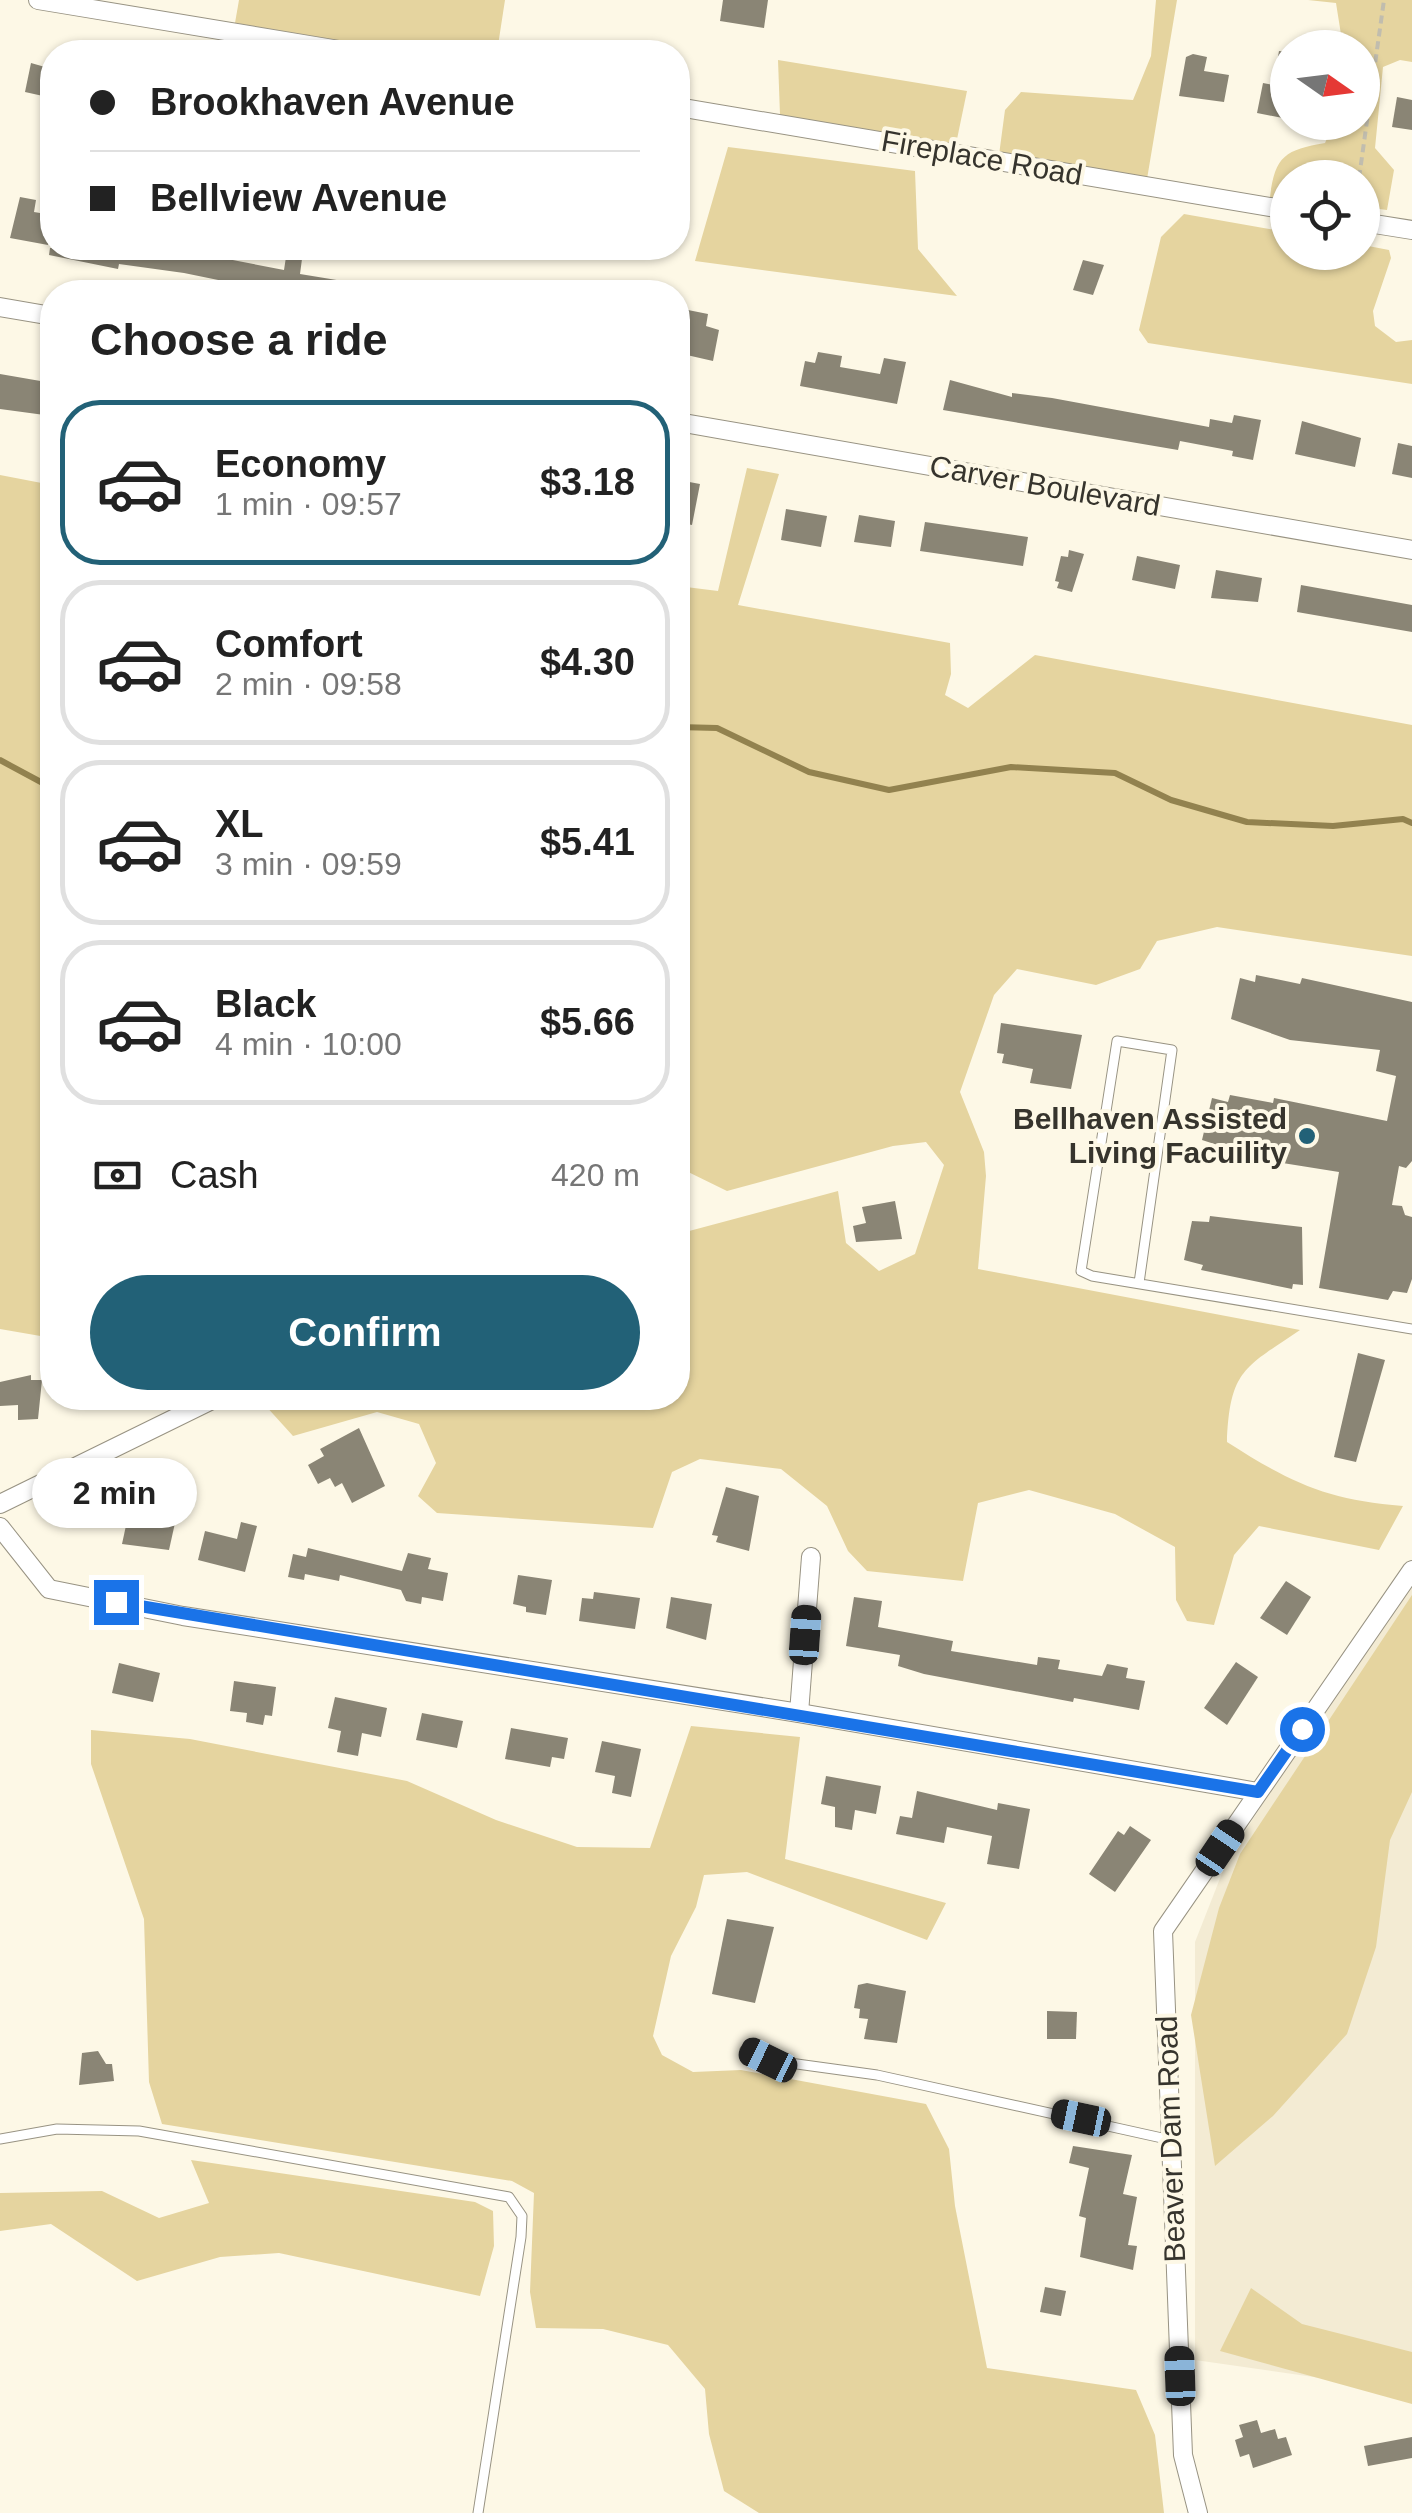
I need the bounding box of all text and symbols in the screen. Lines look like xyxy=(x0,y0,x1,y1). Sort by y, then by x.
north arrow xyxy=(1270,30,1380,140)
map controls xyxy=(1270,30,1380,270)
text: Brookhaven Avenue xyxy=(150,81,515,123)
street label: Fireplace Road xyxy=(879,124,1085,191)
button: locate xyxy=(1270,160,1380,270)
text: Bellview Avenue xyxy=(150,177,447,219)
text: Choose a ride xyxy=(90,314,388,365)
icon: car xyxy=(95,438,185,528)
text: Economy xyxy=(215,443,386,485)
street label: Carver Boulevard xyxy=(927,449,1163,522)
text: $3.18 xyxy=(540,461,635,503)
text: 1 min · 09:57 xyxy=(215,486,402,522)
icon: car xyxy=(95,618,185,708)
text: Comfort xyxy=(215,623,363,665)
text: $4.30 xyxy=(540,641,635,683)
text: 2 min · 09:58 xyxy=(215,666,402,702)
icon: car xyxy=(95,798,185,888)
text: XL xyxy=(215,803,264,845)
text: $5.41 xyxy=(540,821,635,863)
text: 3 min · 09:59 xyxy=(215,846,402,882)
icon: car xyxy=(95,978,185,1068)
text: Black xyxy=(215,983,316,1025)
text: $5.66 xyxy=(540,1001,635,1043)
text: 4 min · 10:00 xyxy=(215,1026,402,1062)
place label: Bellhaven Assisted Living Facuility xyxy=(1013,1102,1287,1169)
marker: Bellhaven Assisted Living Facuility xyxy=(1296,1125,1318,1147)
icon: cash xyxy=(90,1148,145,1203)
text: Cash xyxy=(170,1154,259,1196)
text: 420 m xyxy=(551,1157,640,1193)
button: Confirm xyxy=(90,1275,640,1390)
callout: 2 min xyxy=(34,1457,198,1527)
text: 2 min xyxy=(73,1475,156,1511)
route end xyxy=(94,1580,139,1625)
car xyxy=(788,1604,822,1666)
route start xyxy=(1280,1707,1325,1752)
car xyxy=(1191,1815,1249,1881)
street label: Beaver Dam Road xyxy=(1150,2015,1191,2263)
car xyxy=(734,2033,802,2087)
car xyxy=(1049,2097,1113,2139)
car xyxy=(1164,2345,1196,2407)

